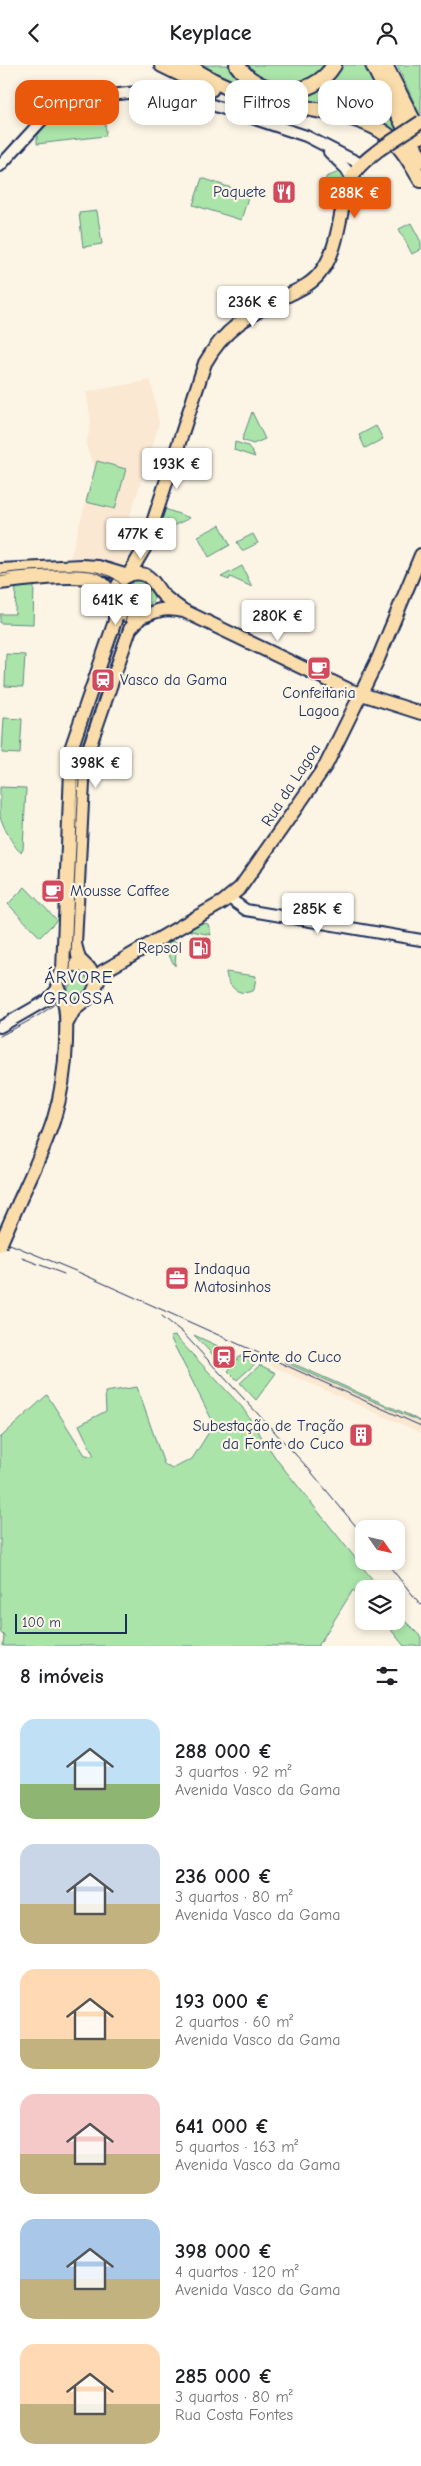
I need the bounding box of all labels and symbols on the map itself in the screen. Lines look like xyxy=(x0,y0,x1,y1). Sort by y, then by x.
pin: 288K € xyxy=(314,177,396,219)
restaurant icon: Paquete xyxy=(271,179,297,205)
place label: Paquete xyxy=(213,183,266,201)
pin: 236K € xyxy=(212,285,294,328)
pin: 193K € xyxy=(136,447,218,490)
pin: 477K € xyxy=(100,517,182,560)
pin: 641K € xyxy=(75,583,157,626)
pin: 280K € xyxy=(237,599,319,642)
cafe icon: Confeitaria Lagoa xyxy=(306,655,332,681)
station icon: Vasco da Gama xyxy=(90,667,116,693)
place label: Vasco da Gama xyxy=(120,671,227,689)
place label: Confeitaria Lagoa xyxy=(282,684,356,720)
street label: Rua da Lagoa xyxy=(258,740,324,830)
pin: 398K € xyxy=(55,747,137,789)
cafe icon: Mousse Caffee xyxy=(40,878,66,904)
place label: Mousse Caffee xyxy=(70,882,169,900)
pin: 285K € xyxy=(277,893,359,935)
fuel station icon: Repsol xyxy=(187,935,213,961)
place label: Repsol xyxy=(138,939,182,957)
district label: ÁRVORE GROSSA xyxy=(43,966,115,1009)
place label: Indaqua Matosinhos xyxy=(194,1260,271,1296)
office icon: Indaqua Matosinhos xyxy=(164,1265,190,1291)
station icon: Fonte do Cuco xyxy=(211,1344,237,1370)
place label: Fonte do Cuco xyxy=(242,1348,342,1366)
place label: Subestação de Tração da Fonte do Cuco xyxy=(193,1417,344,1453)
building icon: Subestação de Tração da Fonte do Cuco xyxy=(348,1422,374,1448)
north arrow xyxy=(355,1520,405,1570)
scale bar xyxy=(15,1611,128,1634)

